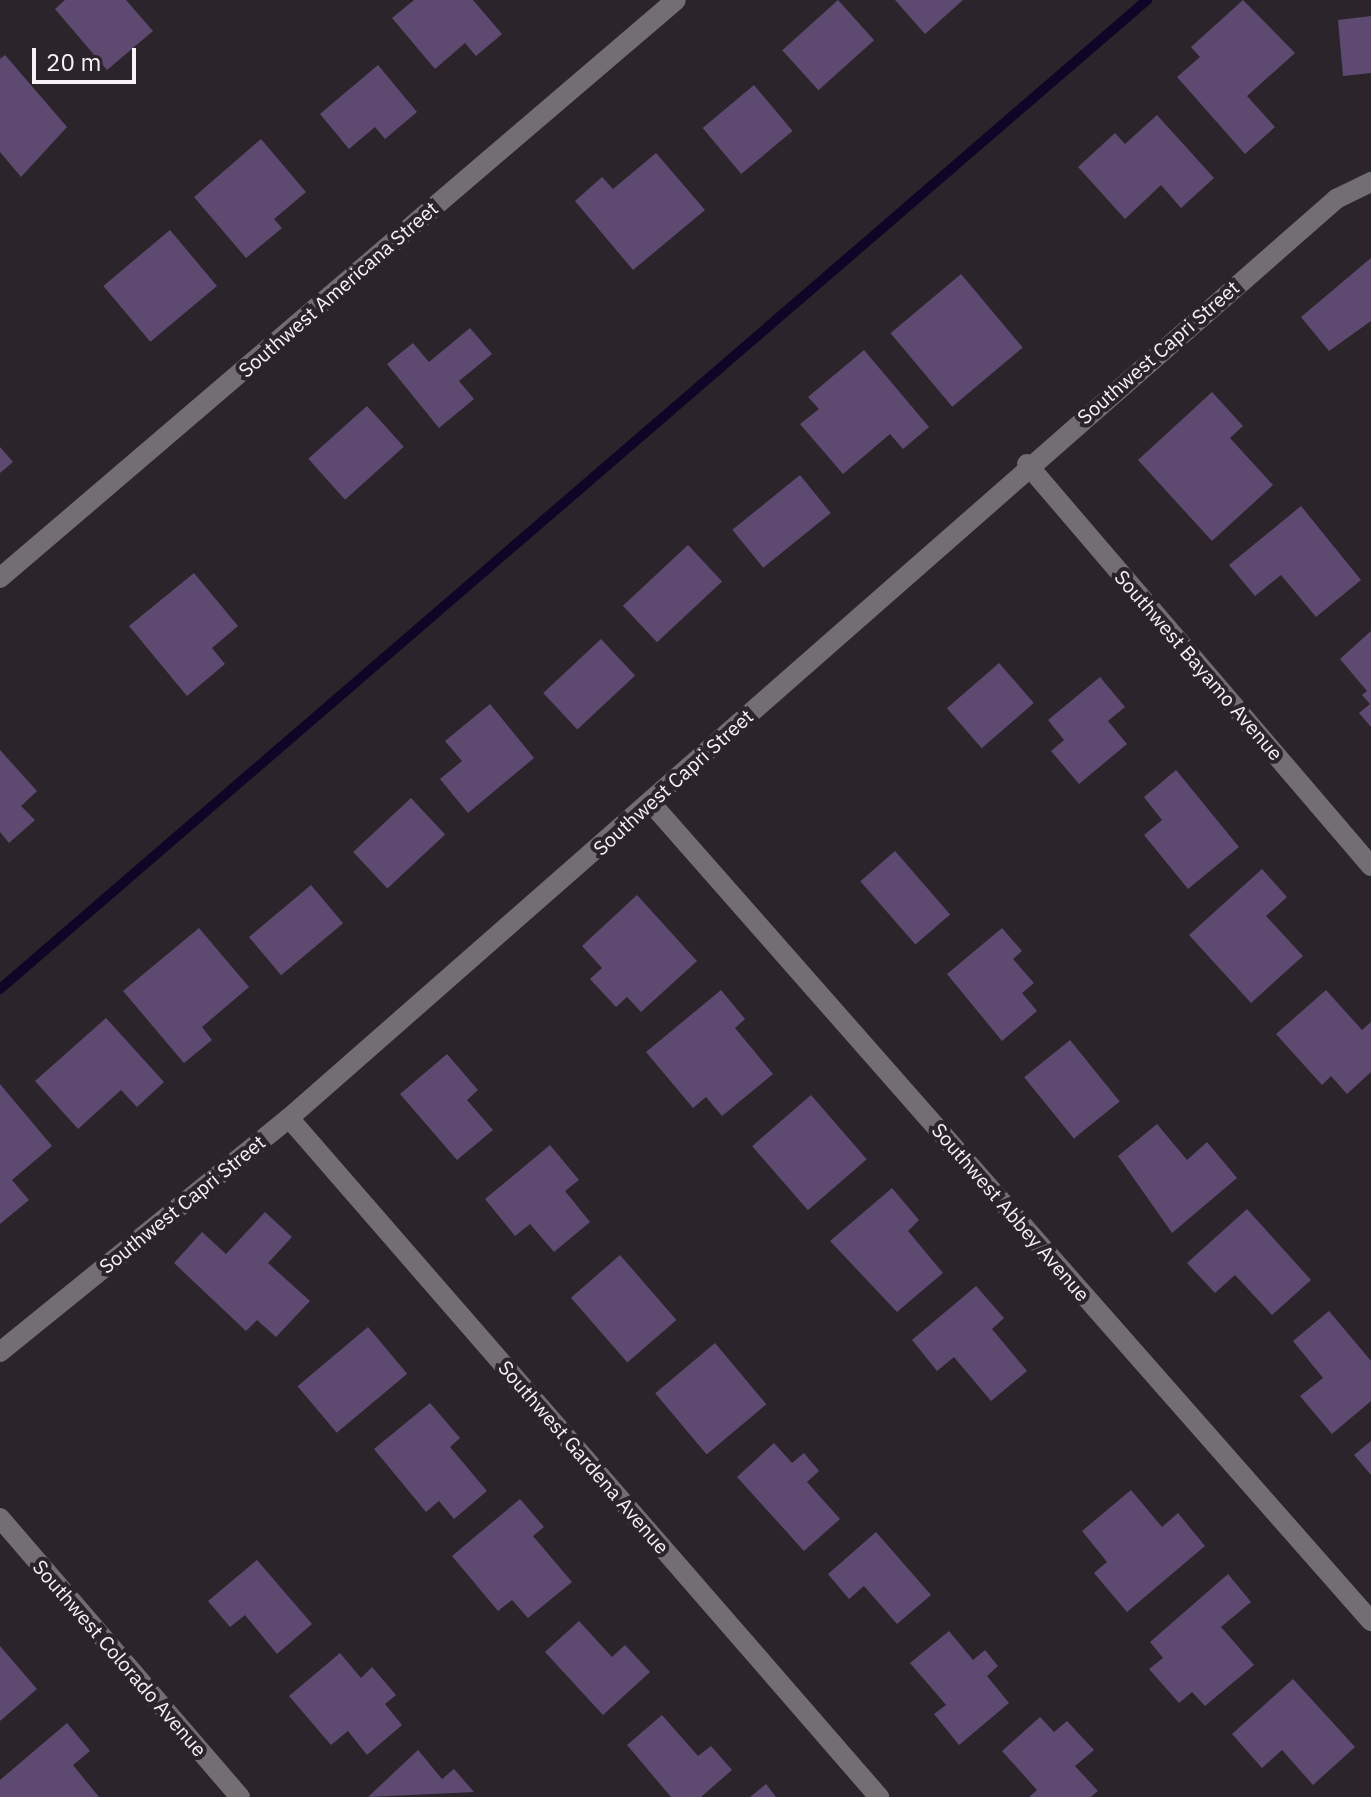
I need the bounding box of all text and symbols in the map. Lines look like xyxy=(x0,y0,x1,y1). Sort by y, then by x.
scale bar xyxy=(36,32,140,82)
text: 20 m xyxy=(46,46,101,78)
street label: Southwest Americana Street xyxy=(234,196,442,382)
street label: Southwest Capri Street xyxy=(1072,275,1244,429)
street label: Southwest Bayamo Avenue xyxy=(1110,565,1288,765)
street label: Southwest Capri Street xyxy=(588,704,758,860)
street label: Southwest Abbey Avenue xyxy=(927,1118,1095,1306)
street label: Southwest Capri Street xyxy=(94,1130,270,1278)
street label: Southwest Gardena Avenue xyxy=(494,1356,674,1558)
street label: Southwest Colorado Avenue xyxy=(28,1555,212,1761)

